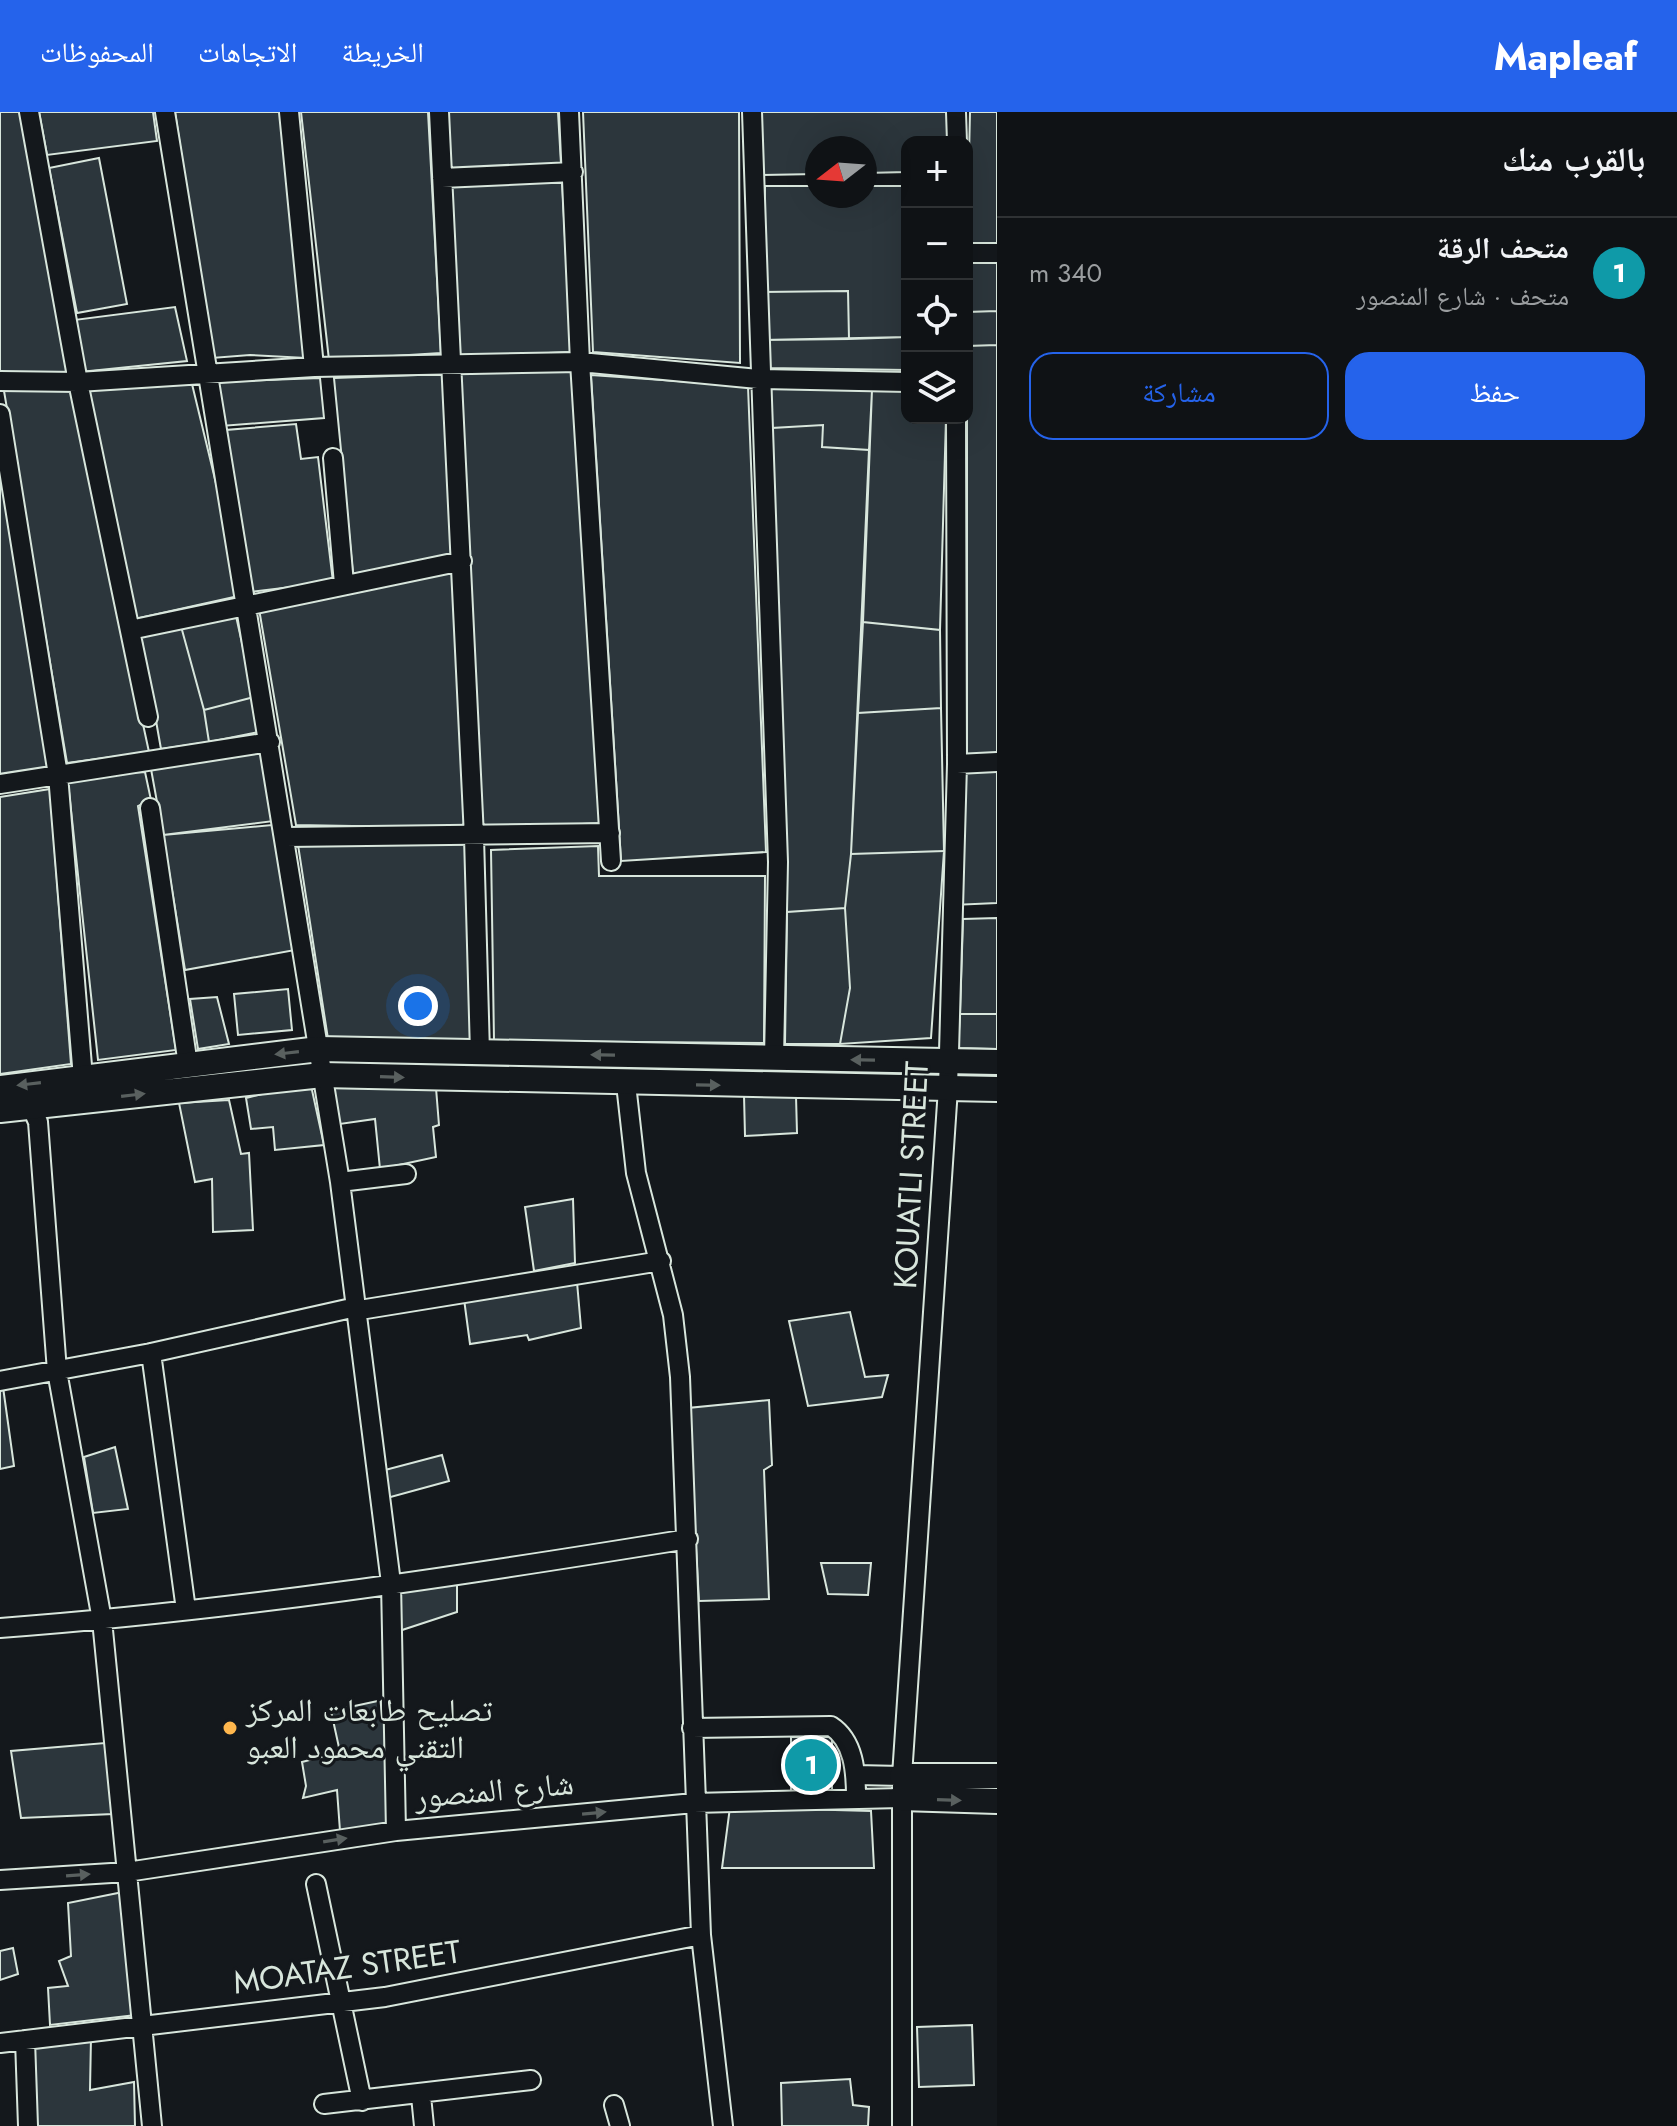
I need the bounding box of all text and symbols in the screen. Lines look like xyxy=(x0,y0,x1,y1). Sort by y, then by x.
text: Mapleaf xyxy=(1494,29,1637,84)
text: المحفوظات xyxy=(40,32,154,73)
text: الاتجاهات xyxy=(198,32,297,73)
text: الخريطة xyxy=(341,32,424,73)
text: بالقرب منك xyxy=(1502,135,1645,184)
north arrow xyxy=(805,136,877,208)
map controls xyxy=(901,136,973,424)
button: + xyxy=(901,136,973,208)
button: − xyxy=(901,208,973,280)
text: متحف الرقة xyxy=(1437,226,1569,269)
text: 340 m xyxy=(1029,254,1102,292)
text: 1 xyxy=(1612,254,1626,292)
text: متحف · شارع المنصور xyxy=(1356,277,1569,315)
button: locate xyxy=(901,280,973,352)
button: layers xyxy=(901,352,973,424)
button: مشاركة xyxy=(1029,352,1329,440)
button: حفظ xyxy=(1345,352,1645,440)
your location xyxy=(398,986,438,1026)
one-way arrow xyxy=(274,1046,299,1059)
one-way arrow xyxy=(590,1049,615,1061)
one-way arrow xyxy=(850,1053,875,1066)
street label: KOUATLI STREET xyxy=(882,1060,940,1290)
one-way arrow xyxy=(380,1071,405,1084)
one-way arrow xyxy=(16,1078,41,1091)
one-way arrow xyxy=(696,1079,721,1091)
one-way arrow xyxy=(121,1088,146,1101)
place label: تصليح طابعات المركز التقني محمود العبو xyxy=(245,1687,493,1772)
marker: تصليح طابعات المركز التقني محمود العبو xyxy=(221,1719,239,1737)
pin: 1 xyxy=(785,1735,837,1795)
street label: شارع المنصور xyxy=(411,1760,576,1820)
one-way arrow xyxy=(937,1793,962,1806)
one-way arrow xyxy=(582,1806,607,1819)
one-way arrow xyxy=(323,1833,348,1846)
one-way arrow xyxy=(66,1868,91,1881)
street label: MOATAZ STREET xyxy=(230,1928,464,2006)

